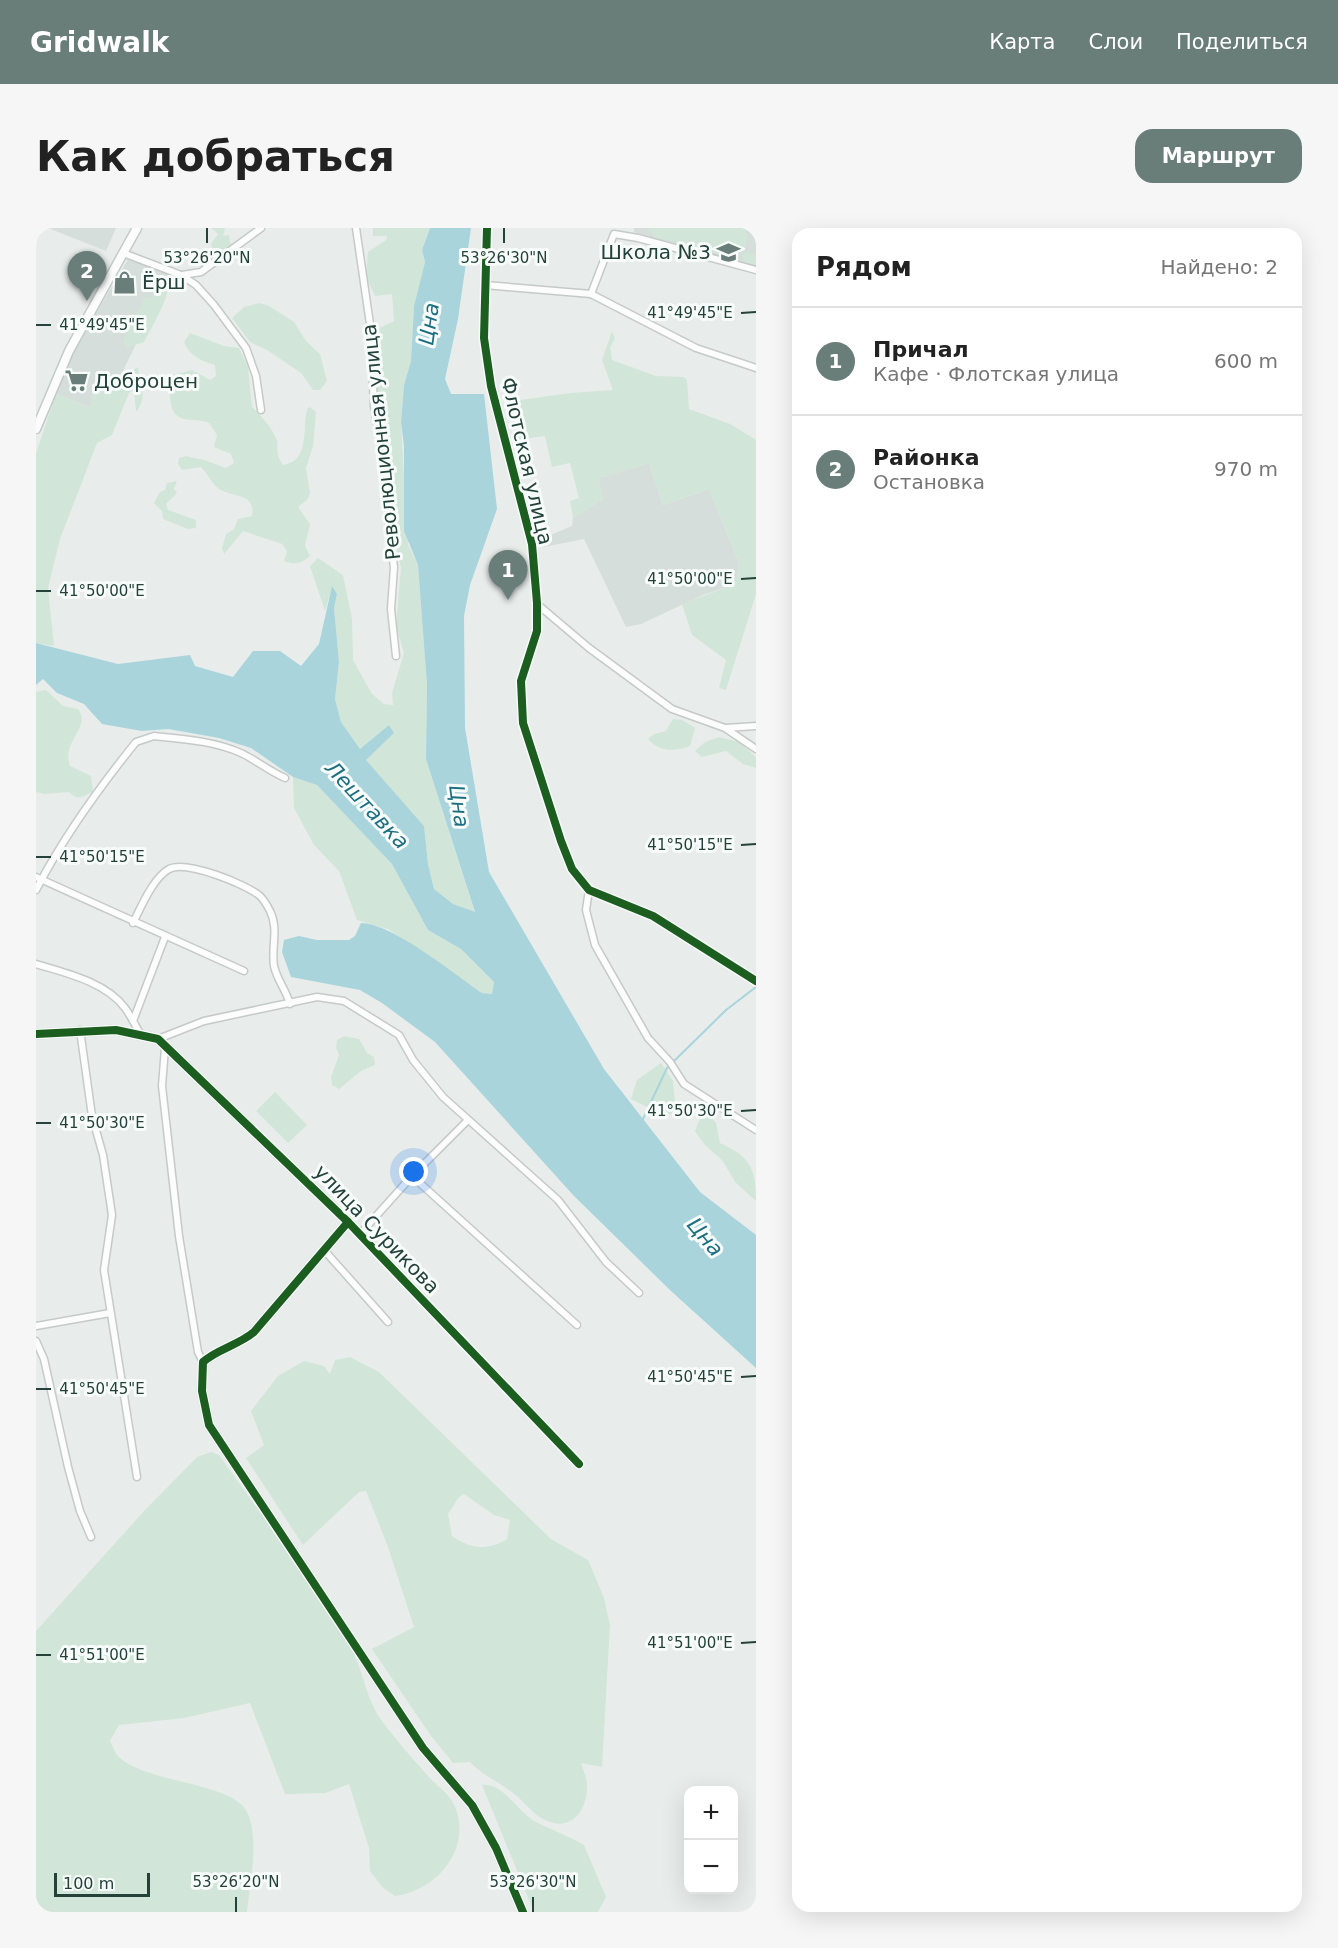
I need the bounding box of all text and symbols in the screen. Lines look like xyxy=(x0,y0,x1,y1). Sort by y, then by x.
text: Gridwalk xyxy=(30,26,169,59)
text: Карта xyxy=(989,30,1055,54)
text: Слои xyxy=(1088,30,1143,54)
text: Поделиться xyxy=(1176,30,1308,54)
button: Маршрут xyxy=(1135,129,1302,183)
text: Как добраться xyxy=(36,132,395,181)
school or university icon: Школа №3 xyxy=(716,239,742,265)
place label: Школа №3 xyxy=(600,240,711,264)
text: 53°26'20"N xyxy=(163,249,251,267)
text: 53°26'30"N xyxy=(460,249,548,267)
pin: 2 xyxy=(68,251,106,301)
text: Рядом xyxy=(816,252,912,282)
text: Найдено: 2 xyxy=(1160,255,1278,279)
shop icon: Ёрш xyxy=(111,269,137,295)
place label: Ёрш xyxy=(142,270,186,294)
water label: Цна xyxy=(414,301,444,347)
text: 41°49'45"E xyxy=(647,304,733,322)
text: 41°49'45"E xyxy=(59,316,145,334)
street label: Революционная улица xyxy=(357,323,405,561)
text: Причал xyxy=(873,337,969,362)
text: 1 xyxy=(829,349,842,373)
text: 600 m xyxy=(1214,349,1278,373)
text: Кафе · Флотская улица xyxy=(873,362,1119,386)
supermarket icon: Доброцен xyxy=(63,368,89,394)
place label: Доброцен xyxy=(94,369,198,393)
street label: Флотская улица xyxy=(496,375,558,547)
text: Районка xyxy=(873,445,979,470)
text: 2 xyxy=(829,457,842,481)
text: 970 m xyxy=(1214,457,1278,481)
text: Остановка xyxy=(873,470,985,494)
pin: 1 xyxy=(488,550,528,600)
text: 41°50'00"E xyxy=(647,570,733,588)
text: 41°50'00"E xyxy=(59,582,145,600)
water label: Лештавка xyxy=(320,756,414,854)
water label: Цна xyxy=(444,783,474,829)
text: 41°50'15"E xyxy=(647,836,733,854)
text: 41°50'15"E xyxy=(59,848,145,866)
text: 41°50'30"E xyxy=(647,1102,733,1120)
text: 41°50'30"E xyxy=(59,1114,145,1132)
your location xyxy=(399,1157,428,1186)
street label: улица Сурикова xyxy=(309,1160,445,1298)
water label: Цна xyxy=(682,1213,728,1261)
text: 41°50'45"E xyxy=(647,1368,733,1386)
text: 41°50'45"E xyxy=(59,1380,145,1398)
text: 41°51'00"E xyxy=(647,1634,733,1652)
text: 41°51'00"E xyxy=(59,1646,145,1664)
map controls xyxy=(684,1786,738,1894)
button: + xyxy=(684,1786,738,1840)
button: − xyxy=(684,1840,738,1894)
scale bar xyxy=(54,1870,150,1898)
text: 53°26'20"N xyxy=(192,1873,280,1891)
text: 53°26'30"N xyxy=(489,1873,577,1891)
text: 100 m xyxy=(63,1874,114,1893)

